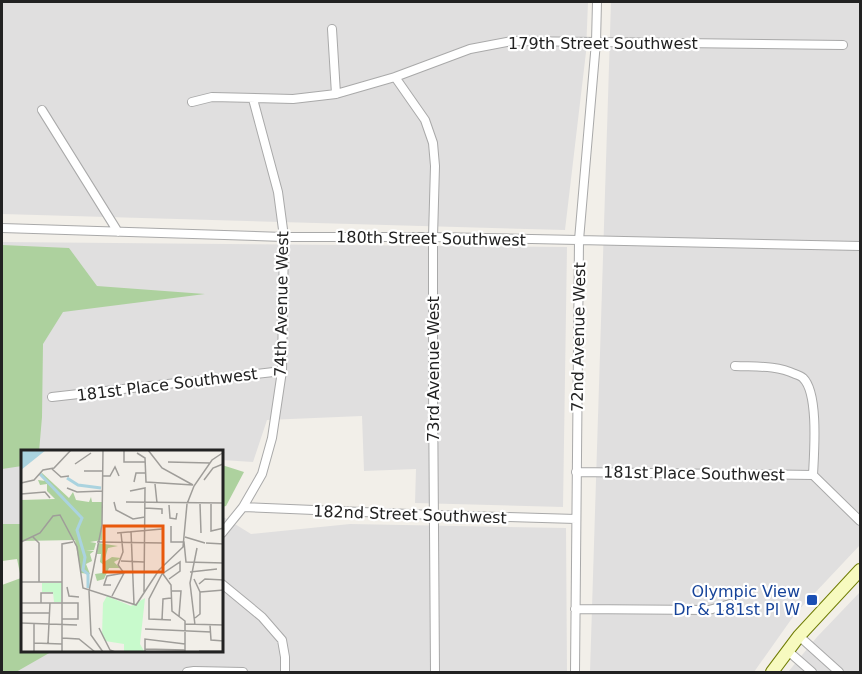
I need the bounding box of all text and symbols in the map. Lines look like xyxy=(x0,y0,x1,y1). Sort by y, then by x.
street label: 179th Street Southwest xyxy=(508,34,698,53)
street label: 180th Street Southwest xyxy=(336,227,526,250)
street label: 74th Avenue West xyxy=(271,231,292,377)
street label: 72nd Avenue West xyxy=(568,262,589,412)
street label: 73rd Avenue West xyxy=(424,296,443,442)
street label: 181st Place Southwest xyxy=(76,364,258,405)
inset map xyxy=(21,450,224,653)
street label: 181st Place Southwest xyxy=(603,462,785,485)
street label: 182nd Street Southwest xyxy=(313,502,507,527)
place label: Olympic View Dr & 181st Pl W xyxy=(673,582,800,619)
marker: Olympic View Dr & 181st Pl W xyxy=(805,593,819,607)

